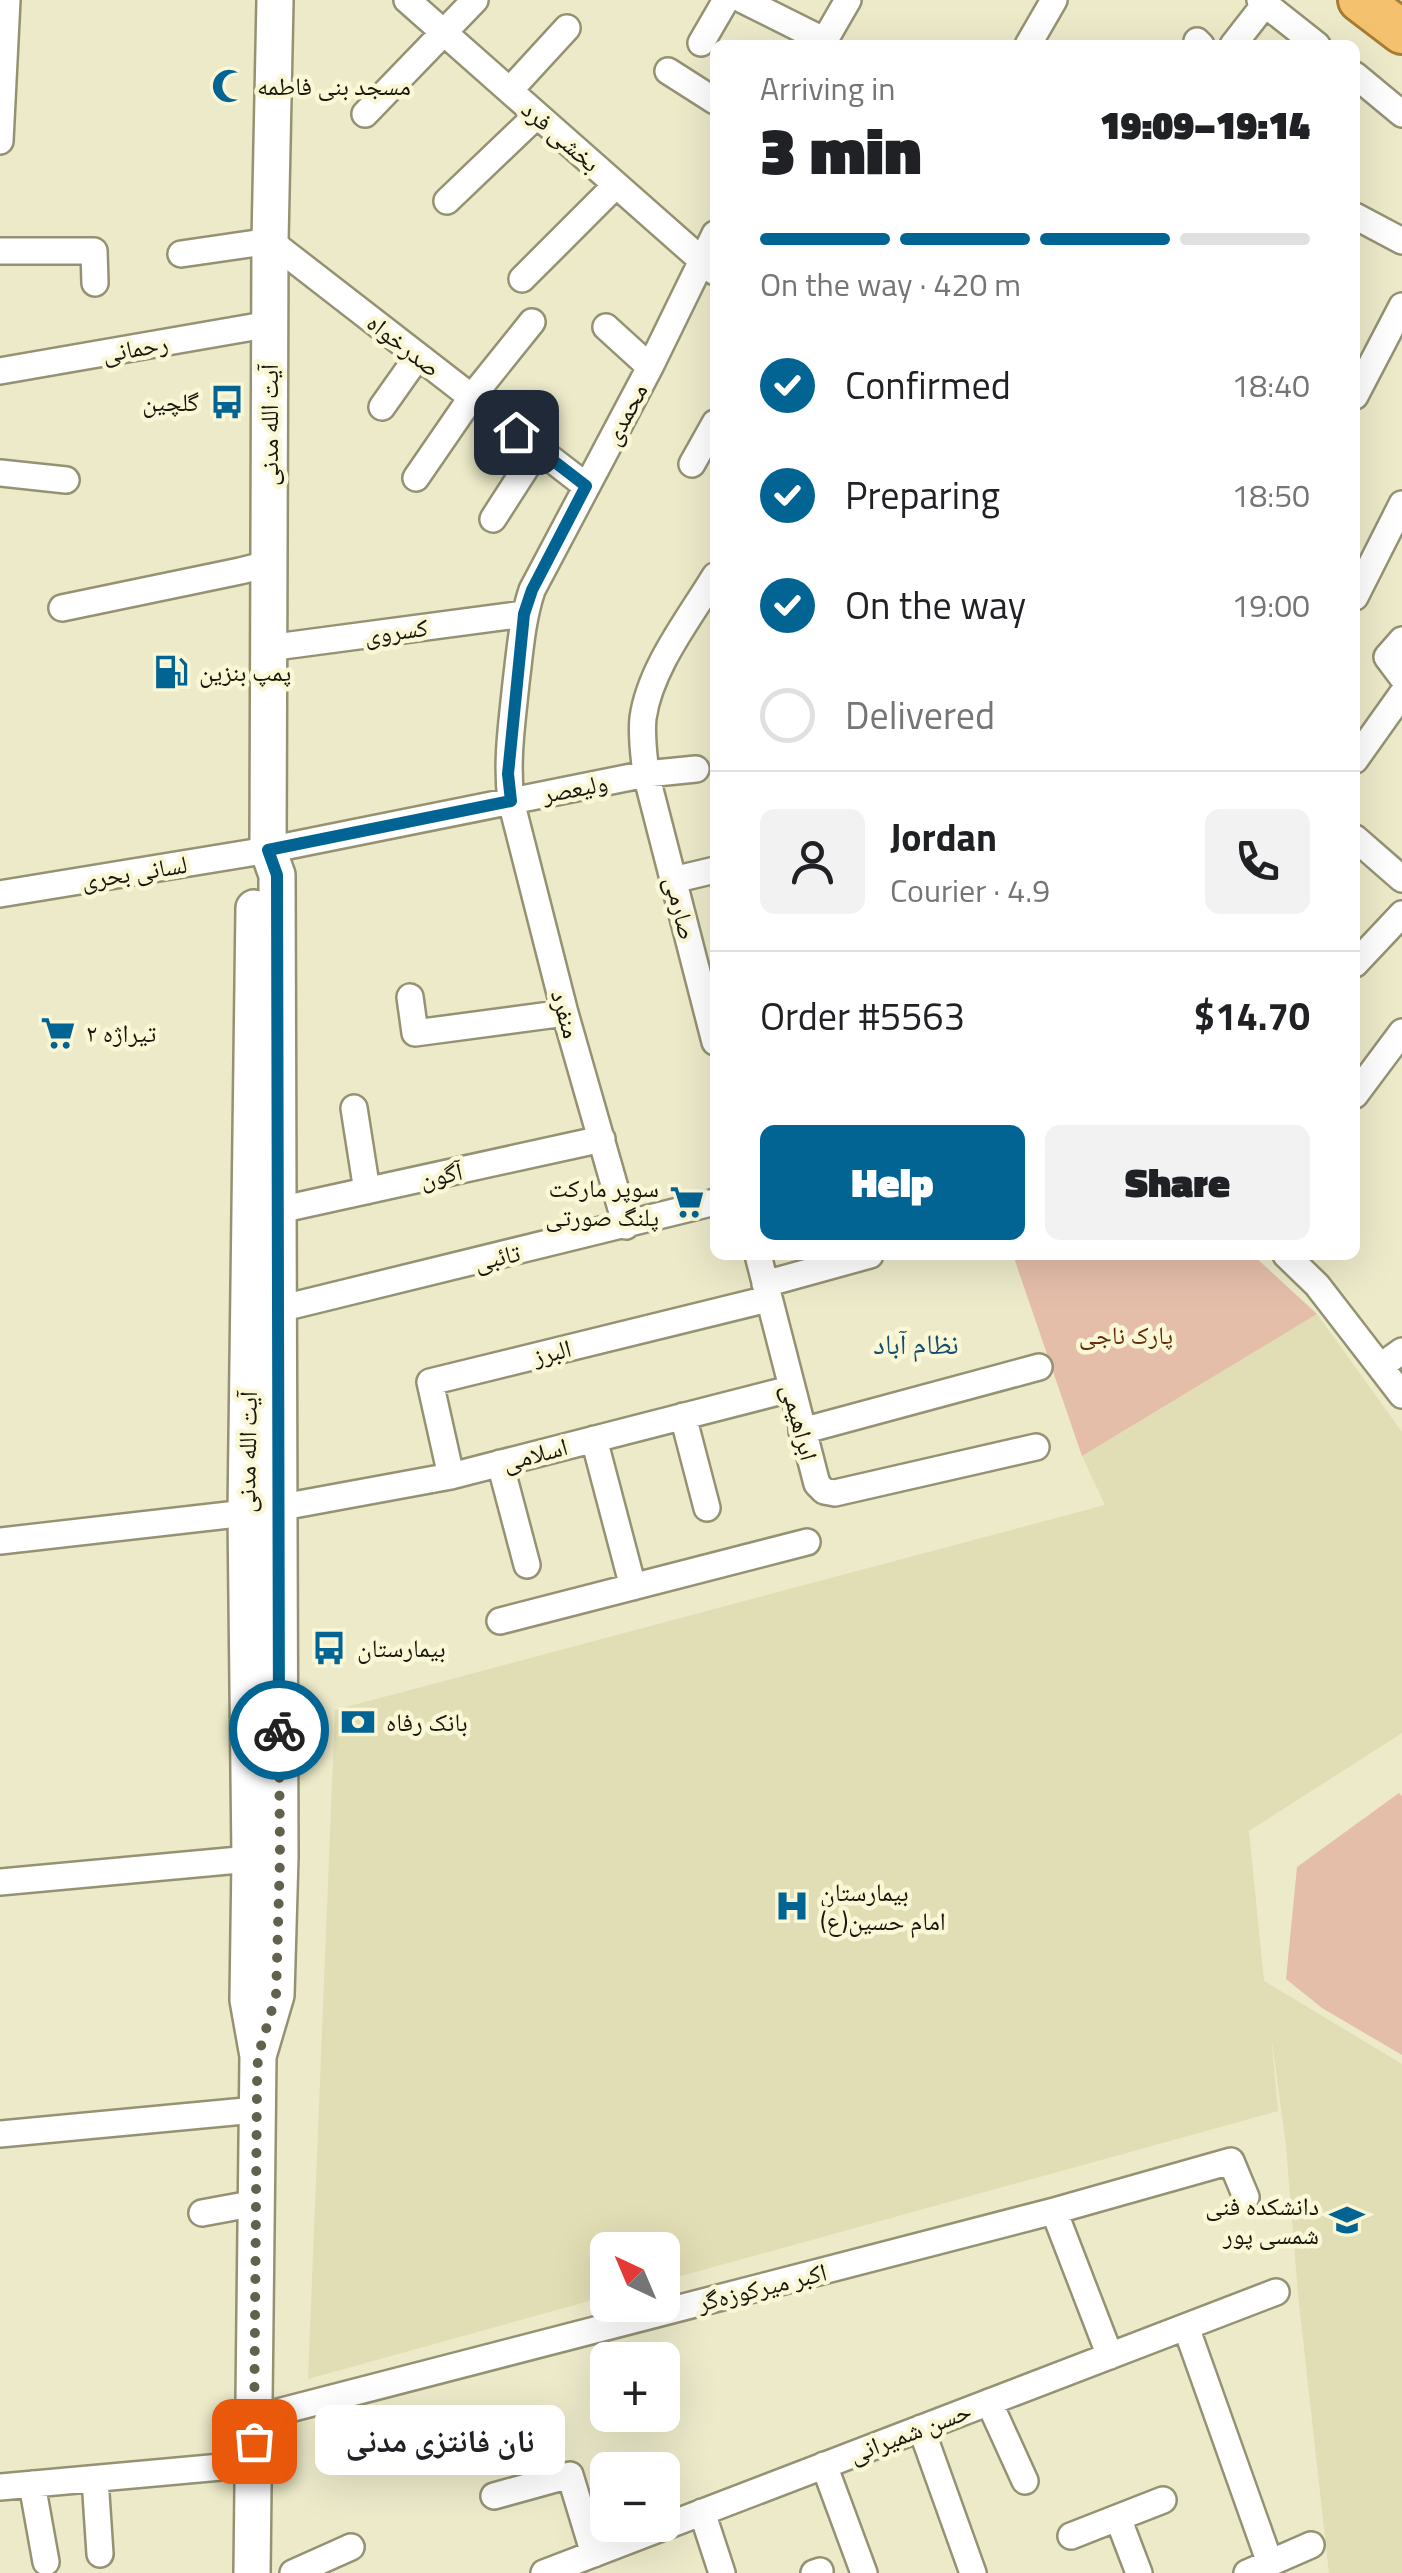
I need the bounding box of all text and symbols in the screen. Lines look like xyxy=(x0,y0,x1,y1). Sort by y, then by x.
text: Arriving in xyxy=(760,64,896,112)
mosque icon: مسجد بنی فاطمه xyxy=(210,67,248,105)
place label: مسجد بنی فاطمه xyxy=(257,67,411,105)
street label: بخشی فرد xyxy=(513,91,609,181)
text: 19:09–19:14 xyxy=(1100,96,1310,154)
text: 3 min xyxy=(760,100,921,199)
text: On the way · 420 m xyxy=(760,260,1021,308)
street label: صدرخواه xyxy=(359,304,449,386)
street label: رحمانی xyxy=(99,324,171,372)
text: Confirmed xyxy=(845,356,1011,414)
icon: check xyxy=(760,358,815,413)
text: 18:40 xyxy=(1231,361,1310,409)
street label: آیت الله مدنی xyxy=(250,363,288,486)
street label: محمدی xyxy=(593,376,657,452)
place label: گلچین xyxy=(142,383,199,421)
bus stop icon: گلچین xyxy=(208,383,246,421)
pin xyxy=(474,390,559,475)
icon: home xyxy=(489,405,544,460)
text: Preparing xyxy=(845,466,1000,524)
icon: check xyxy=(760,468,815,523)
text: 18:50 xyxy=(1231,471,1310,519)
text: On the way xyxy=(845,576,1026,634)
icon: check xyxy=(760,578,815,633)
text: 19:00 xyxy=(1231,581,1310,629)
street label: کسروی xyxy=(362,608,430,654)
fuel station icon: پمپ بنزین xyxy=(152,653,190,691)
place label: پمپ بنزین xyxy=(199,653,291,691)
text: Delivered xyxy=(845,686,995,744)
street label: ولیعصر xyxy=(538,763,611,813)
text: Jordan xyxy=(890,808,997,866)
button: person xyxy=(760,809,865,914)
button: phone xyxy=(1205,809,1310,914)
street label: لسانی بحری xyxy=(78,845,190,899)
text: Courier · 4.9 xyxy=(890,866,1050,914)
street label: صارمی xyxy=(655,872,707,944)
street label: منفرد xyxy=(541,985,591,1043)
text: Order #5563 xyxy=(760,987,965,1045)
text: $14.70 xyxy=(1194,987,1310,1045)
supermarket icon: تیراژه ۲ xyxy=(39,1014,77,1052)
place label: تیراژه ۲ xyxy=(86,1014,156,1052)
button: Help xyxy=(760,1125,1025,1240)
button: Share xyxy=(1045,1125,1310,1240)
street label: آگون xyxy=(416,1152,466,1198)
place label: سوپر مارکت پلنگ صورتی xyxy=(545,1169,659,1236)
supermarket icon: سوپر مارکت پلنگ صورتی xyxy=(668,1183,706,1221)
street label: تائبی xyxy=(470,1233,524,1281)
park label: پارک ناجی xyxy=(1079,1316,1173,1354)
district label: نظام آباد xyxy=(873,1322,959,1365)
street label: البرز xyxy=(528,1329,575,1375)
street label: ابراهیمی xyxy=(772,1379,828,1465)
street label: آیت الله مدنی xyxy=(227,1390,267,1513)
street label: اسلامی xyxy=(498,1427,572,1481)
bus stop icon: بیمارستان xyxy=(310,1629,348,1667)
place label: بیمارستان xyxy=(357,1629,446,1667)
courier xyxy=(229,1680,329,1780)
icon: bike xyxy=(252,1703,307,1758)
bank icon: بانک رفاه xyxy=(339,1703,377,1741)
place label: بانک رفاه xyxy=(386,1703,468,1741)
place label: بیمارستان امام حسین(ع) xyxy=(820,1873,946,1940)
hospital icon: بیمارستان امام حسین(ع) xyxy=(773,1887,811,1925)
place label: دانشکده فنی شمسی پور xyxy=(1205,2187,1319,2254)
school or university icon: دانشکده فنی شمسی پور xyxy=(1328,2201,1366,2239)
north arrow xyxy=(590,2232,680,2322)
map controls xyxy=(590,2232,680,2542)
street label: اکبر میرکوزه‌گر xyxy=(692,2253,831,2322)
button: + xyxy=(590,2342,680,2432)
street label: حسن شمیرانی xyxy=(843,2391,977,2473)
pin xyxy=(212,2399,297,2484)
callout: نان فانتزی مدنی xyxy=(314,2406,564,2476)
icon: bag xyxy=(227,2414,282,2469)
text: نان فانتزی مدنی xyxy=(346,2416,534,2464)
button: − xyxy=(590,2452,680,2542)

